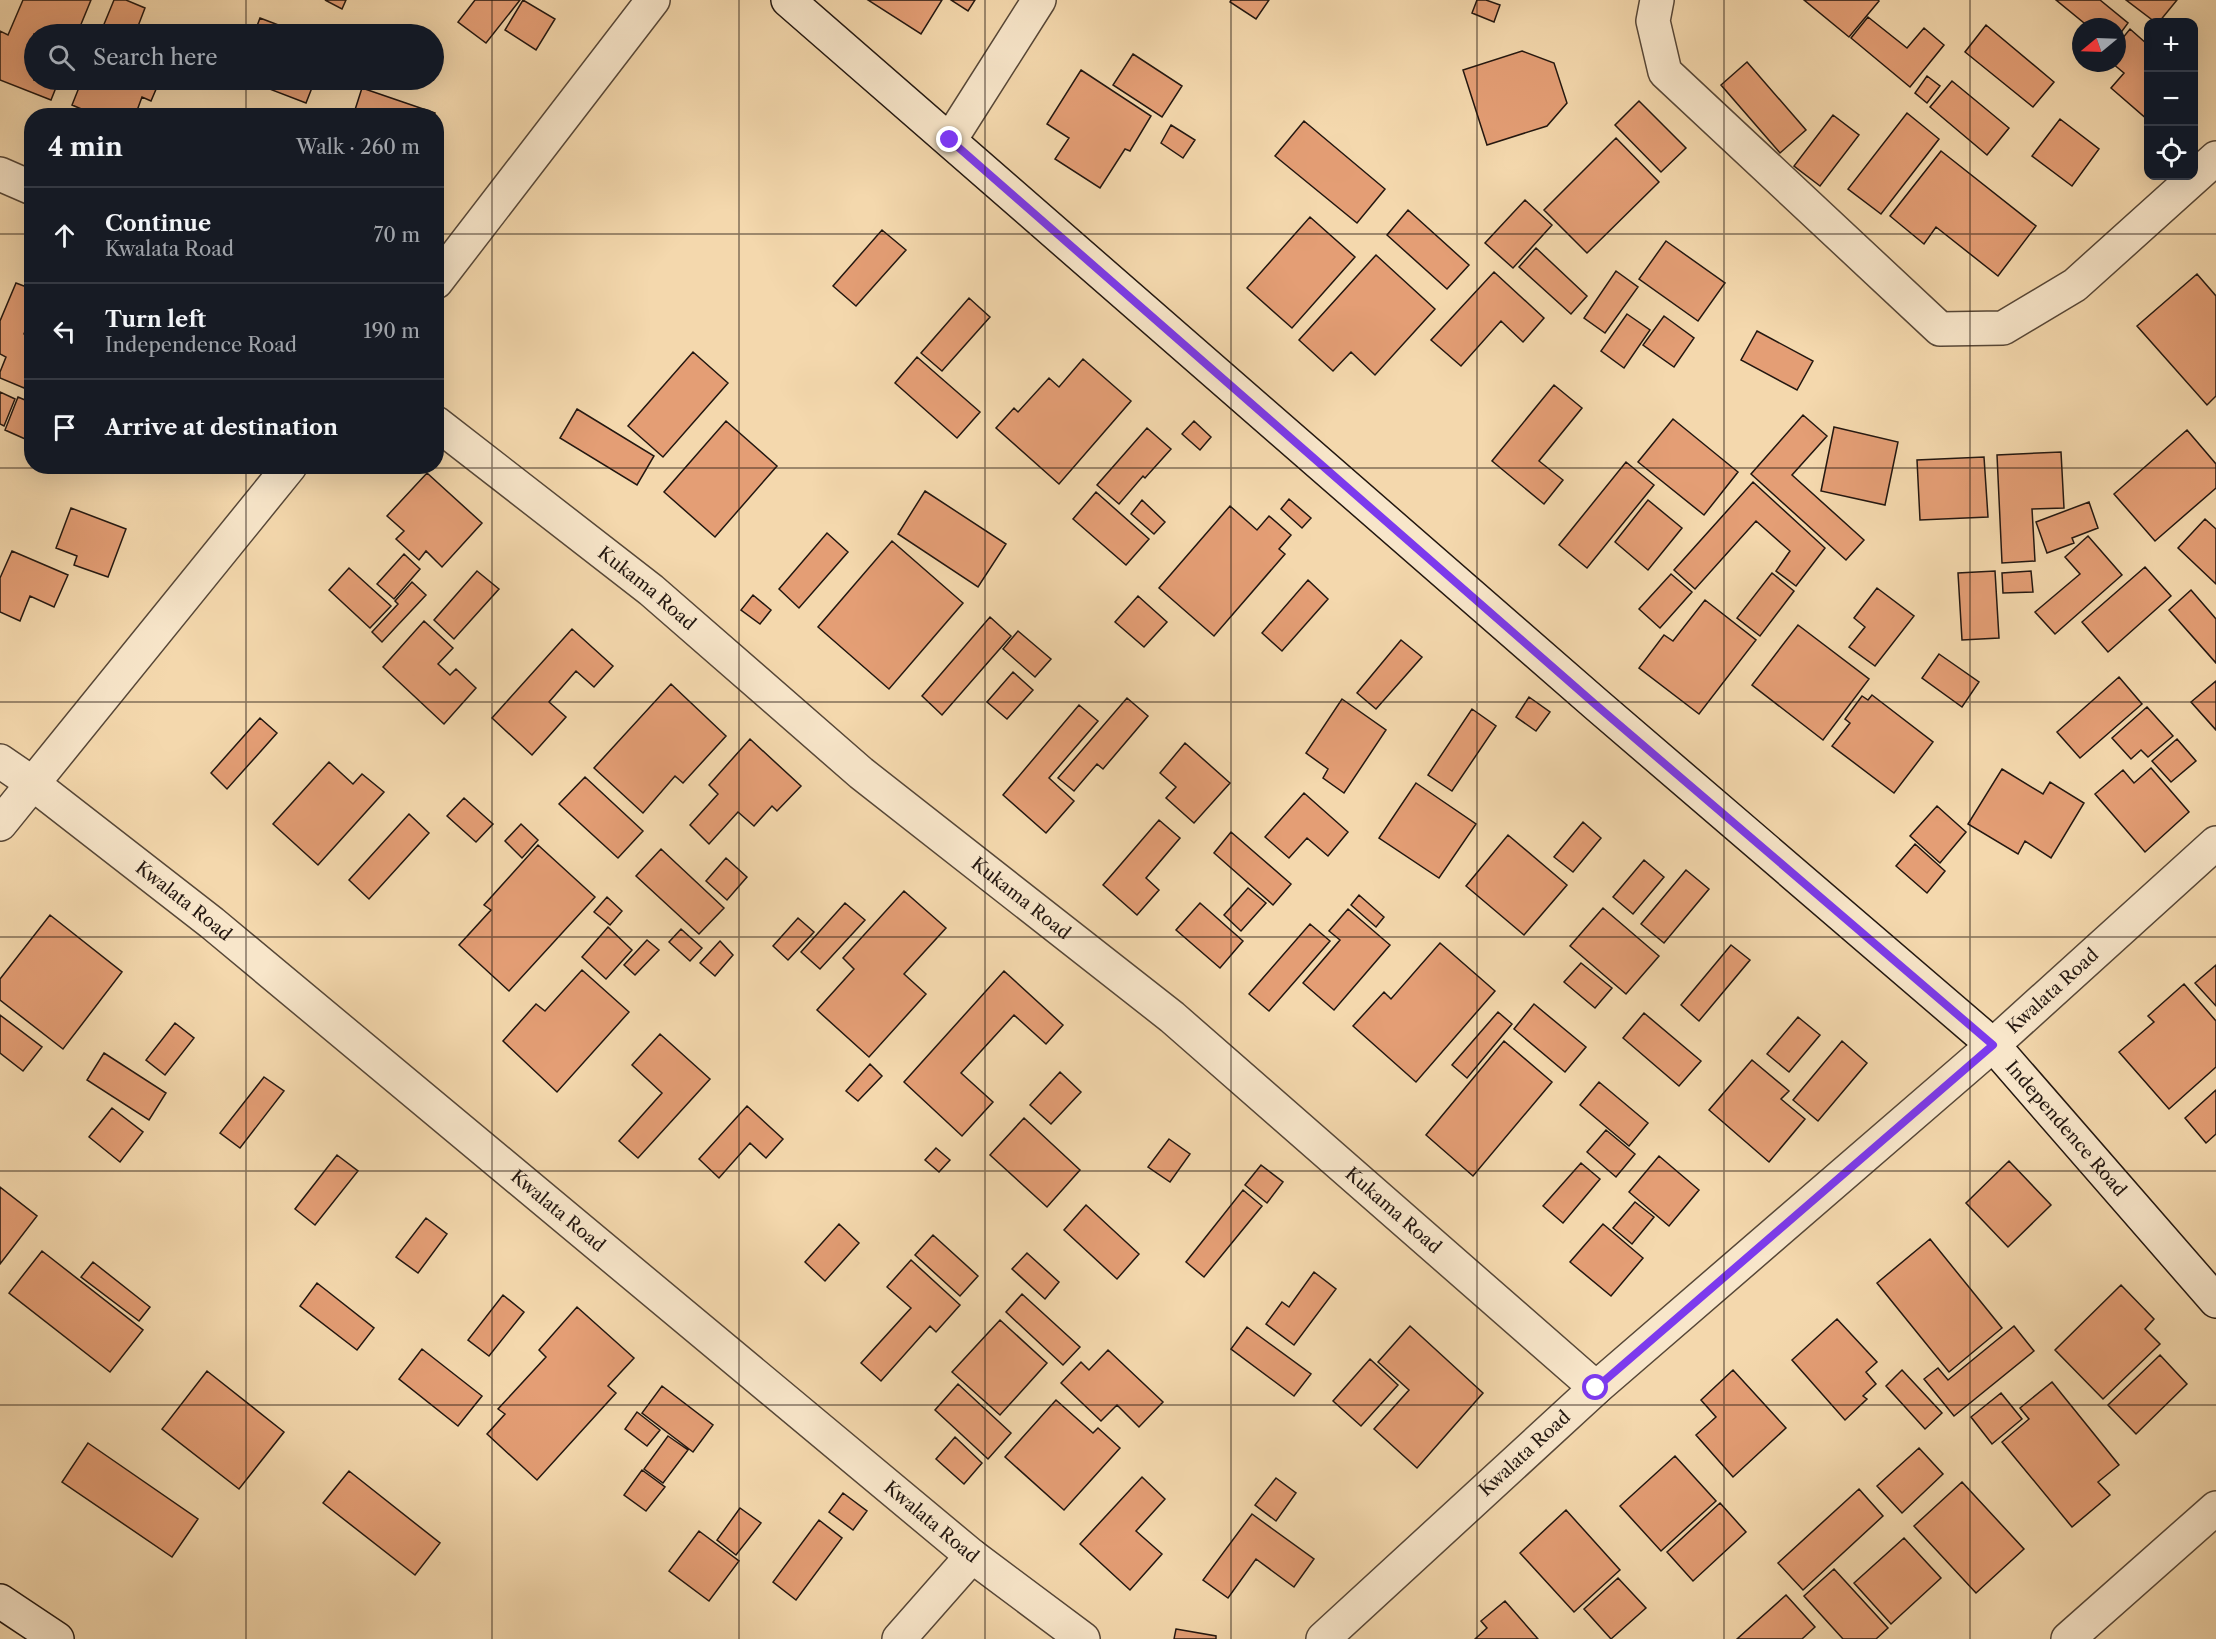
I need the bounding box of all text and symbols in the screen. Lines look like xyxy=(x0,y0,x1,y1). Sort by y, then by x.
north arrow xyxy=(2072,18,2126,72)
map controls xyxy=(2144,18,2198,180)
button: + xyxy=(2144,18,2198,72)
search box xyxy=(24,24,444,90)
icon: search xyxy=(45,41,78,74)
text: Search here xyxy=(93,44,218,71)
button: − xyxy=(2144,72,2198,126)
route end xyxy=(936,126,962,152)
button: locate xyxy=(2144,126,2198,180)
text: 4 min xyxy=(48,131,123,163)
text: Walk · 260 m xyxy=(296,135,420,159)
text: Continue xyxy=(105,210,211,237)
icon: ahead xyxy=(48,219,81,252)
text: 70 m xyxy=(374,223,420,247)
text: Kwalata Road xyxy=(105,237,234,261)
text: Turn left xyxy=(105,306,206,333)
icon: left xyxy=(48,315,81,348)
text: 190 m xyxy=(363,319,420,343)
text: Independence Road xyxy=(105,333,297,357)
icon: arrive xyxy=(48,411,81,444)
text: Arrive at destination xyxy=(105,414,338,441)
street label: Kukama Road xyxy=(594,542,700,635)
street label: Kukama Road xyxy=(967,853,1075,944)
street label: Kwalata Road xyxy=(131,857,236,946)
street label: Kwalata Road xyxy=(2002,944,2103,1038)
street label: Independence Road xyxy=(2001,1056,2131,1201)
street label: Kukama Road xyxy=(1341,1163,1446,1258)
street label: Kwalata Road xyxy=(506,1165,610,1257)
route start xyxy=(1582,1374,1608,1400)
street label: Kwalata Road xyxy=(1475,1406,1575,1501)
street label: Kwalata Road xyxy=(880,1476,983,1568)

